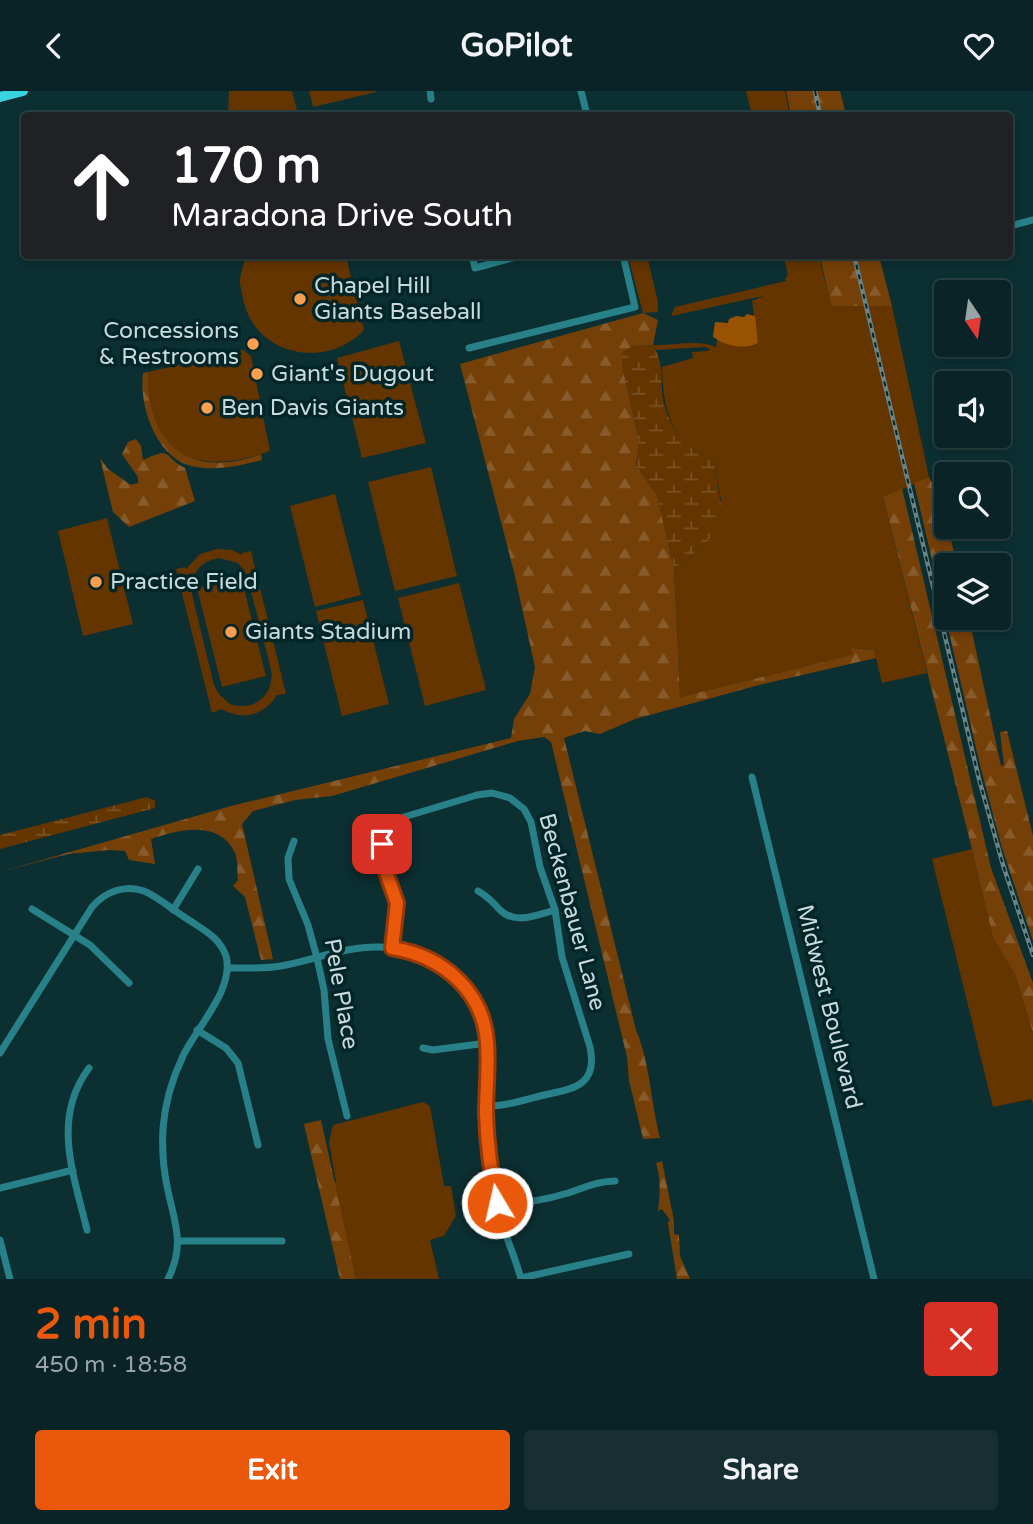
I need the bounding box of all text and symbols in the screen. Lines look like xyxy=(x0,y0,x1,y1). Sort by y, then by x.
icon: back xyxy=(35,27,73,65)
text: GoPilot xyxy=(461,27,572,65)
icon: heart xyxy=(960,27,998,65)
text: 170 m xyxy=(171,137,321,196)
icon: ahead xyxy=(56,140,147,231)
text: Maradona Drive South xyxy=(171,197,513,235)
place label: Chapel Hill Giants Baseball xyxy=(314,272,481,326)
north arrow xyxy=(934,280,1012,357)
map controls xyxy=(934,280,1011,630)
marker: Chapel Hill Giants Baseball xyxy=(292,291,308,307)
place label: Concessions & Restrooms xyxy=(98,317,239,371)
marker: Concessions & Restrooms xyxy=(245,336,261,352)
place label: Giant's Dugout xyxy=(271,360,434,388)
marker: Giant's Dugout xyxy=(249,366,265,382)
button: sound xyxy=(934,371,1011,448)
place label: Ben Davis Giants xyxy=(221,394,404,422)
marker: Ben Davis Giants xyxy=(199,400,215,416)
button: search xyxy=(934,462,1011,539)
button: layers xyxy=(934,553,1011,630)
place label: Practice Field xyxy=(110,568,258,596)
marker: Practice Field xyxy=(88,574,104,590)
place label: Giants Stadium xyxy=(245,618,411,646)
marker: Giants Stadium xyxy=(223,624,239,640)
street label: Beckenbauer Lane xyxy=(532,810,612,1014)
pin xyxy=(352,814,412,874)
icon: arrive xyxy=(363,825,401,863)
street label: Midwest Boulevard xyxy=(790,902,868,1112)
street label: Pele Place xyxy=(317,936,365,1052)
position arrow xyxy=(460,1166,534,1240)
text: 2 min xyxy=(35,1299,147,1350)
button: close xyxy=(924,1302,998,1376)
text: 450 m · 18:58 xyxy=(35,1351,187,1379)
button: Exit xyxy=(35,1430,510,1510)
button: Share xyxy=(524,1430,998,1510)

